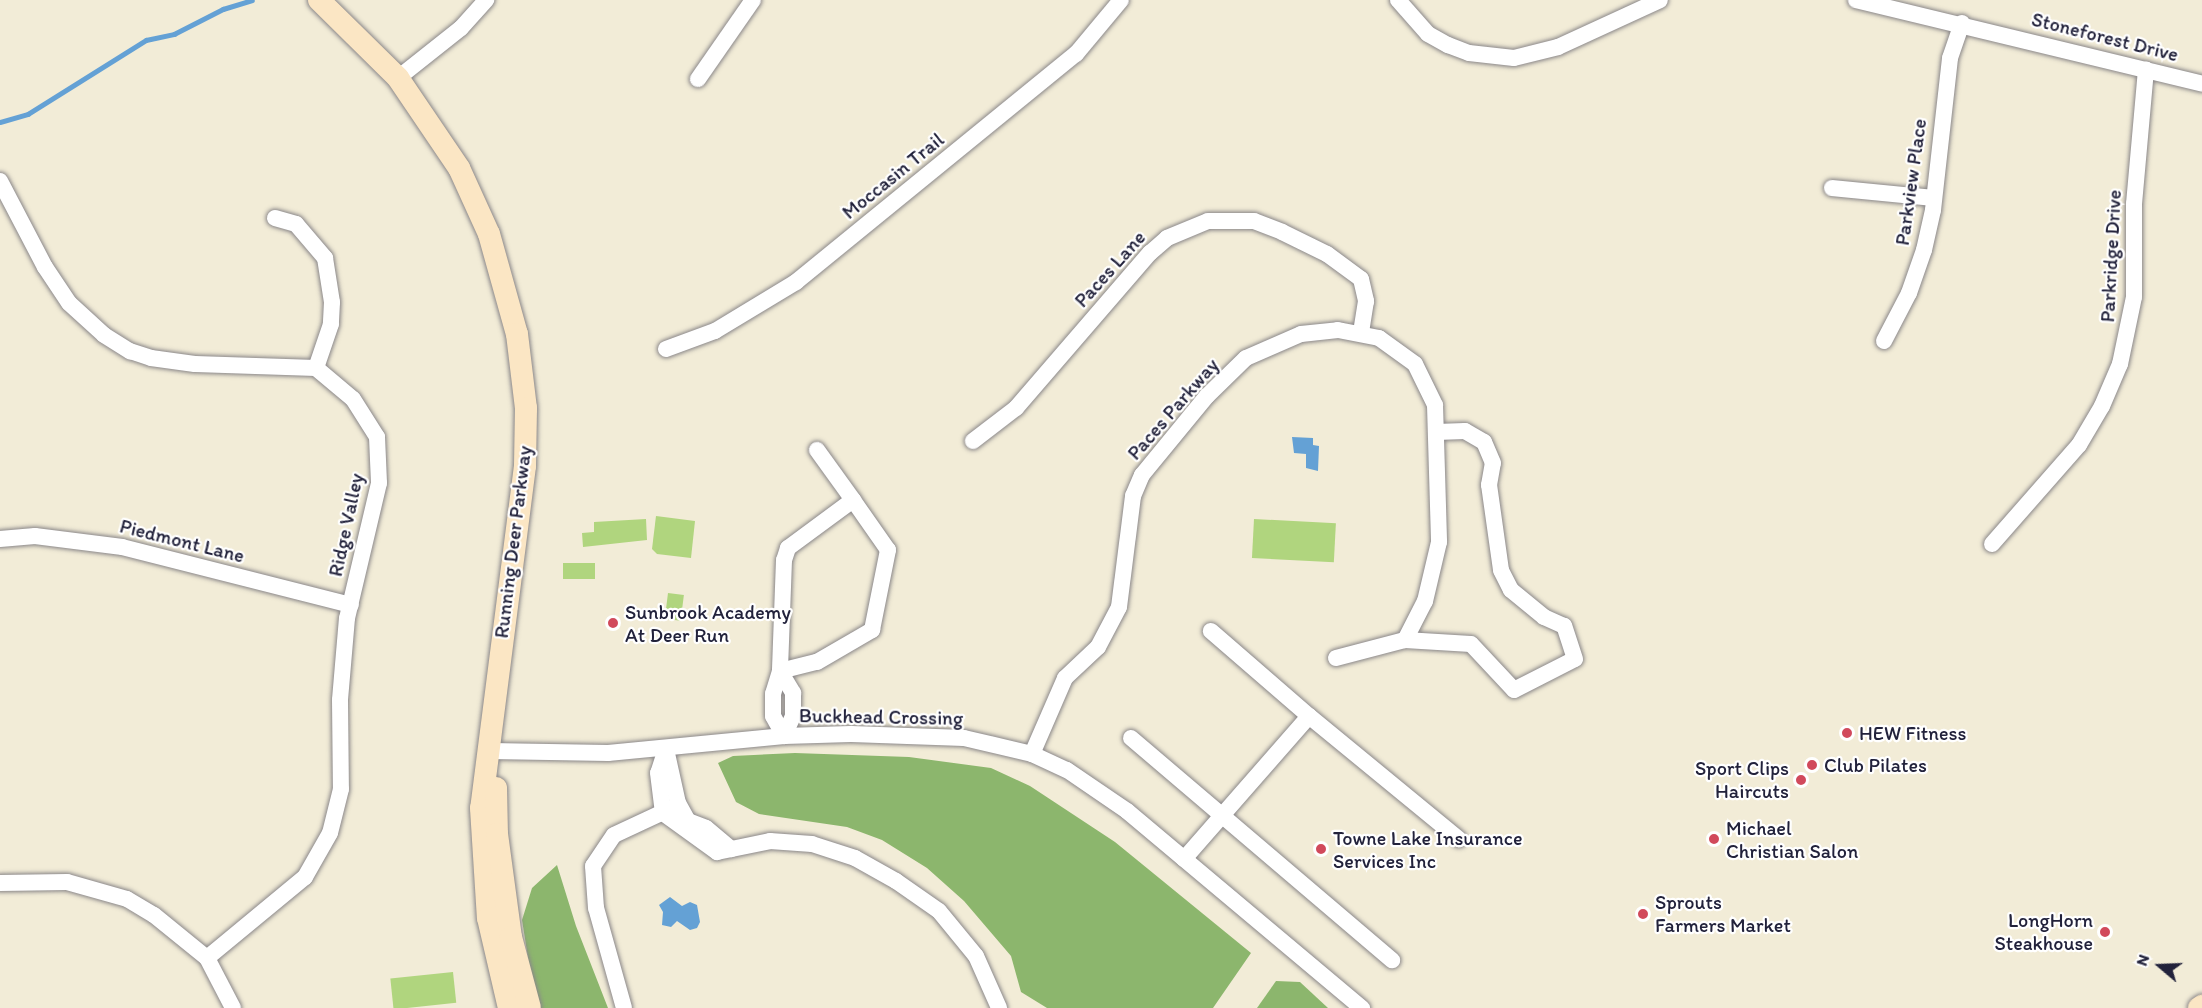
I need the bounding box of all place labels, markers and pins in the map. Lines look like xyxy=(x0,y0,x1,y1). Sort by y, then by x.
place label: Sunbrook Academy At Deer Run xyxy=(625,600,791,647)
marker: Sunbrook Academy At Deer Run xyxy=(606,616,620,630)
place label: HEW Fitness xyxy=(1859,721,1966,745)
marker: HEW Fitness xyxy=(1840,726,1854,740)
place label: Club Pilates xyxy=(1824,753,1927,777)
place label: Sport Clips Haircuts xyxy=(1695,756,1789,803)
marker: Club Pilates xyxy=(1805,758,1819,772)
marker: Sport Clips Haircuts xyxy=(1794,773,1808,787)
place label: Michael Christian Salon xyxy=(1726,816,1858,863)
place label: Towne Lake Insurance Services Inc xyxy=(1333,826,1522,873)
marker: Michael Christian Salon xyxy=(1707,832,1721,846)
marker: Towne Lake Insurance Services Inc xyxy=(1314,842,1328,856)
place label: Sprouts Farmers Market xyxy=(1655,891,1791,938)
marker: Sprouts Farmers Market xyxy=(1636,907,1650,921)
place label: LongHorn Steakhouse xyxy=(1994,909,2093,956)
marker: LongHorn Steakhouse xyxy=(2098,925,2112,939)

